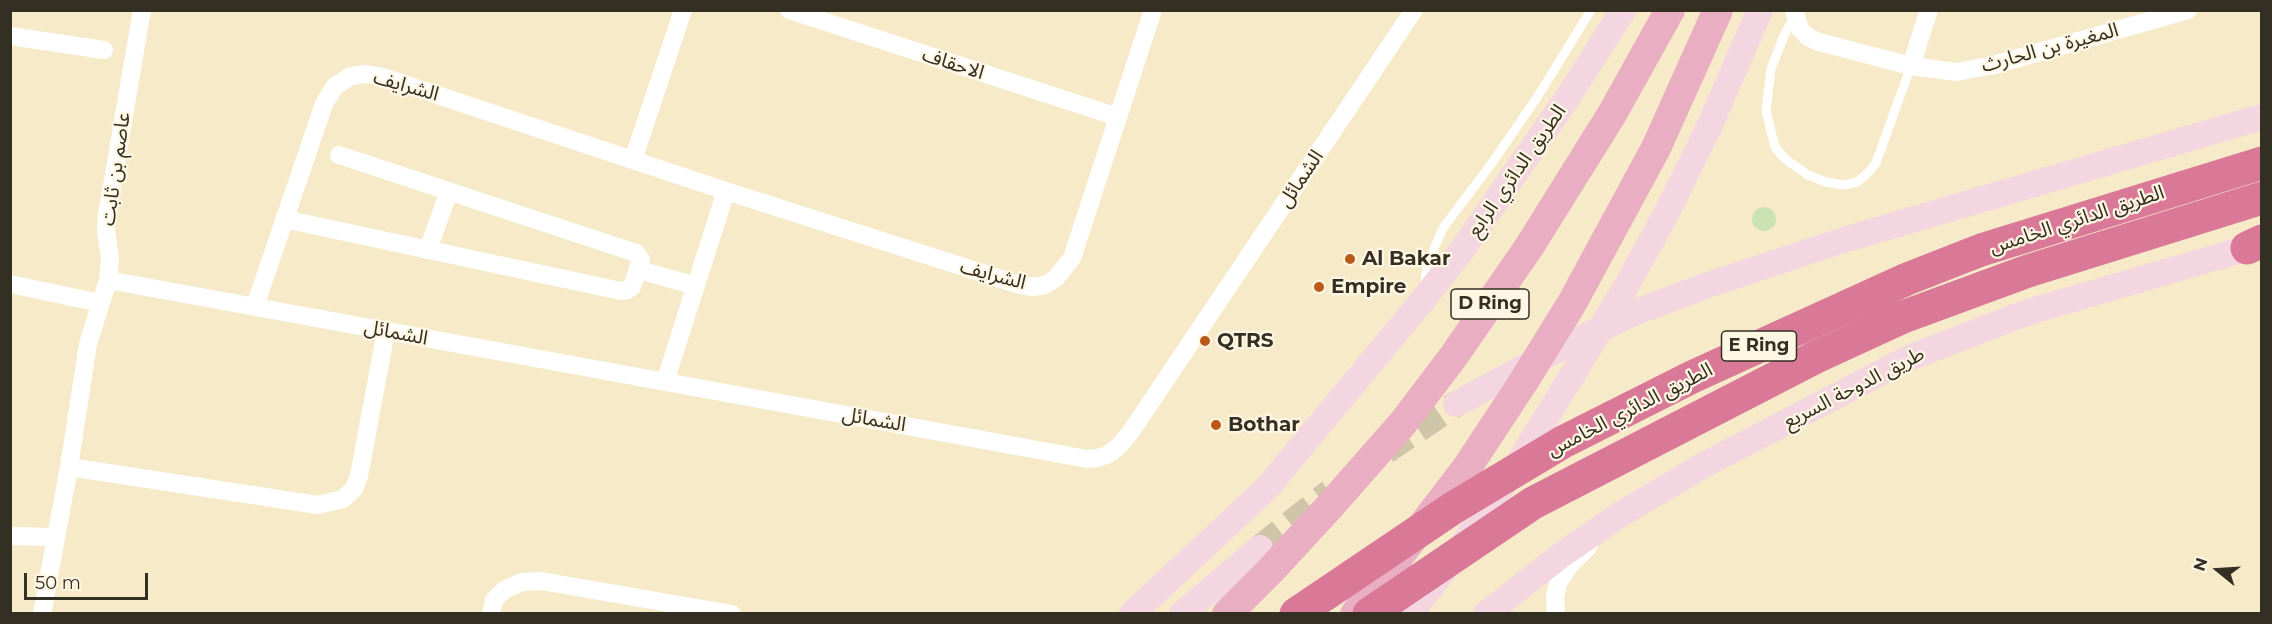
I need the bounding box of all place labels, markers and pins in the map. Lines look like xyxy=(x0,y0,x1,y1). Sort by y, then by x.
place label: Al Bakar xyxy=(1362,247,1450,271)
marker: Al Bakar xyxy=(1343,252,1357,266)
place label: Empire xyxy=(1331,275,1406,299)
marker: Empire xyxy=(1312,280,1326,294)
place label: QTRS xyxy=(1217,329,1273,353)
marker: QTRS xyxy=(1198,334,1212,348)
place label: Bothar xyxy=(1228,413,1300,437)
marker: Bothar xyxy=(1209,418,1223,432)

